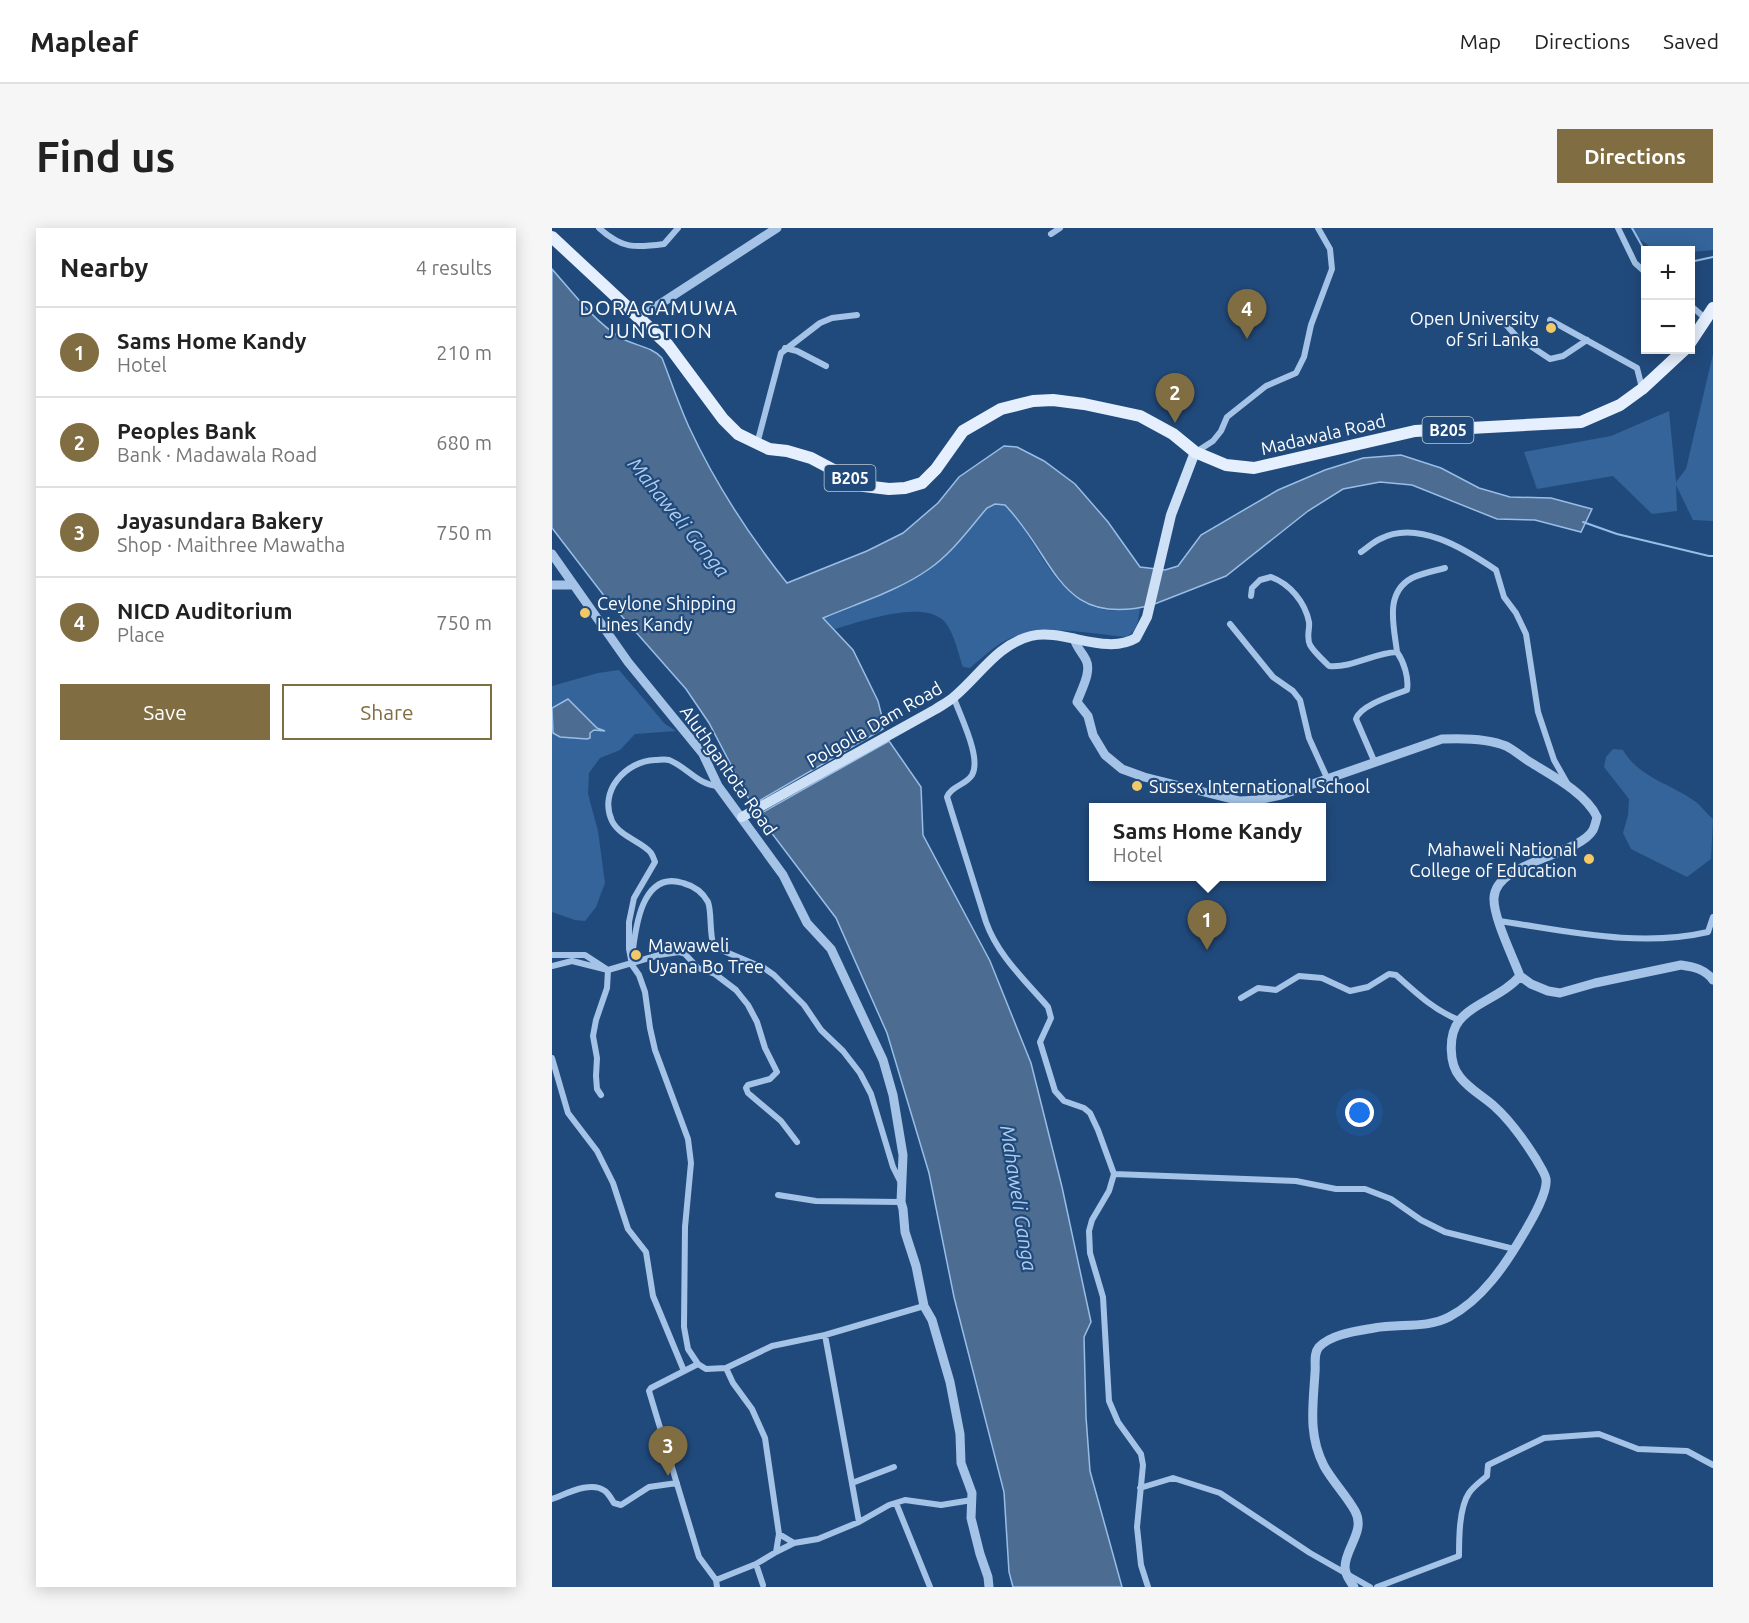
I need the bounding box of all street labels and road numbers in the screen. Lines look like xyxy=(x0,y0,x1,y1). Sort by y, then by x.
street label: Madawala Road xyxy=(1259,410,1387,458)
road number: B205 xyxy=(1422,417,1474,443)
road number: B205 xyxy=(824,465,876,491)
street label: Polgolla Dam Road xyxy=(803,677,945,771)
street label: Aluthgantota Road xyxy=(677,701,781,839)

